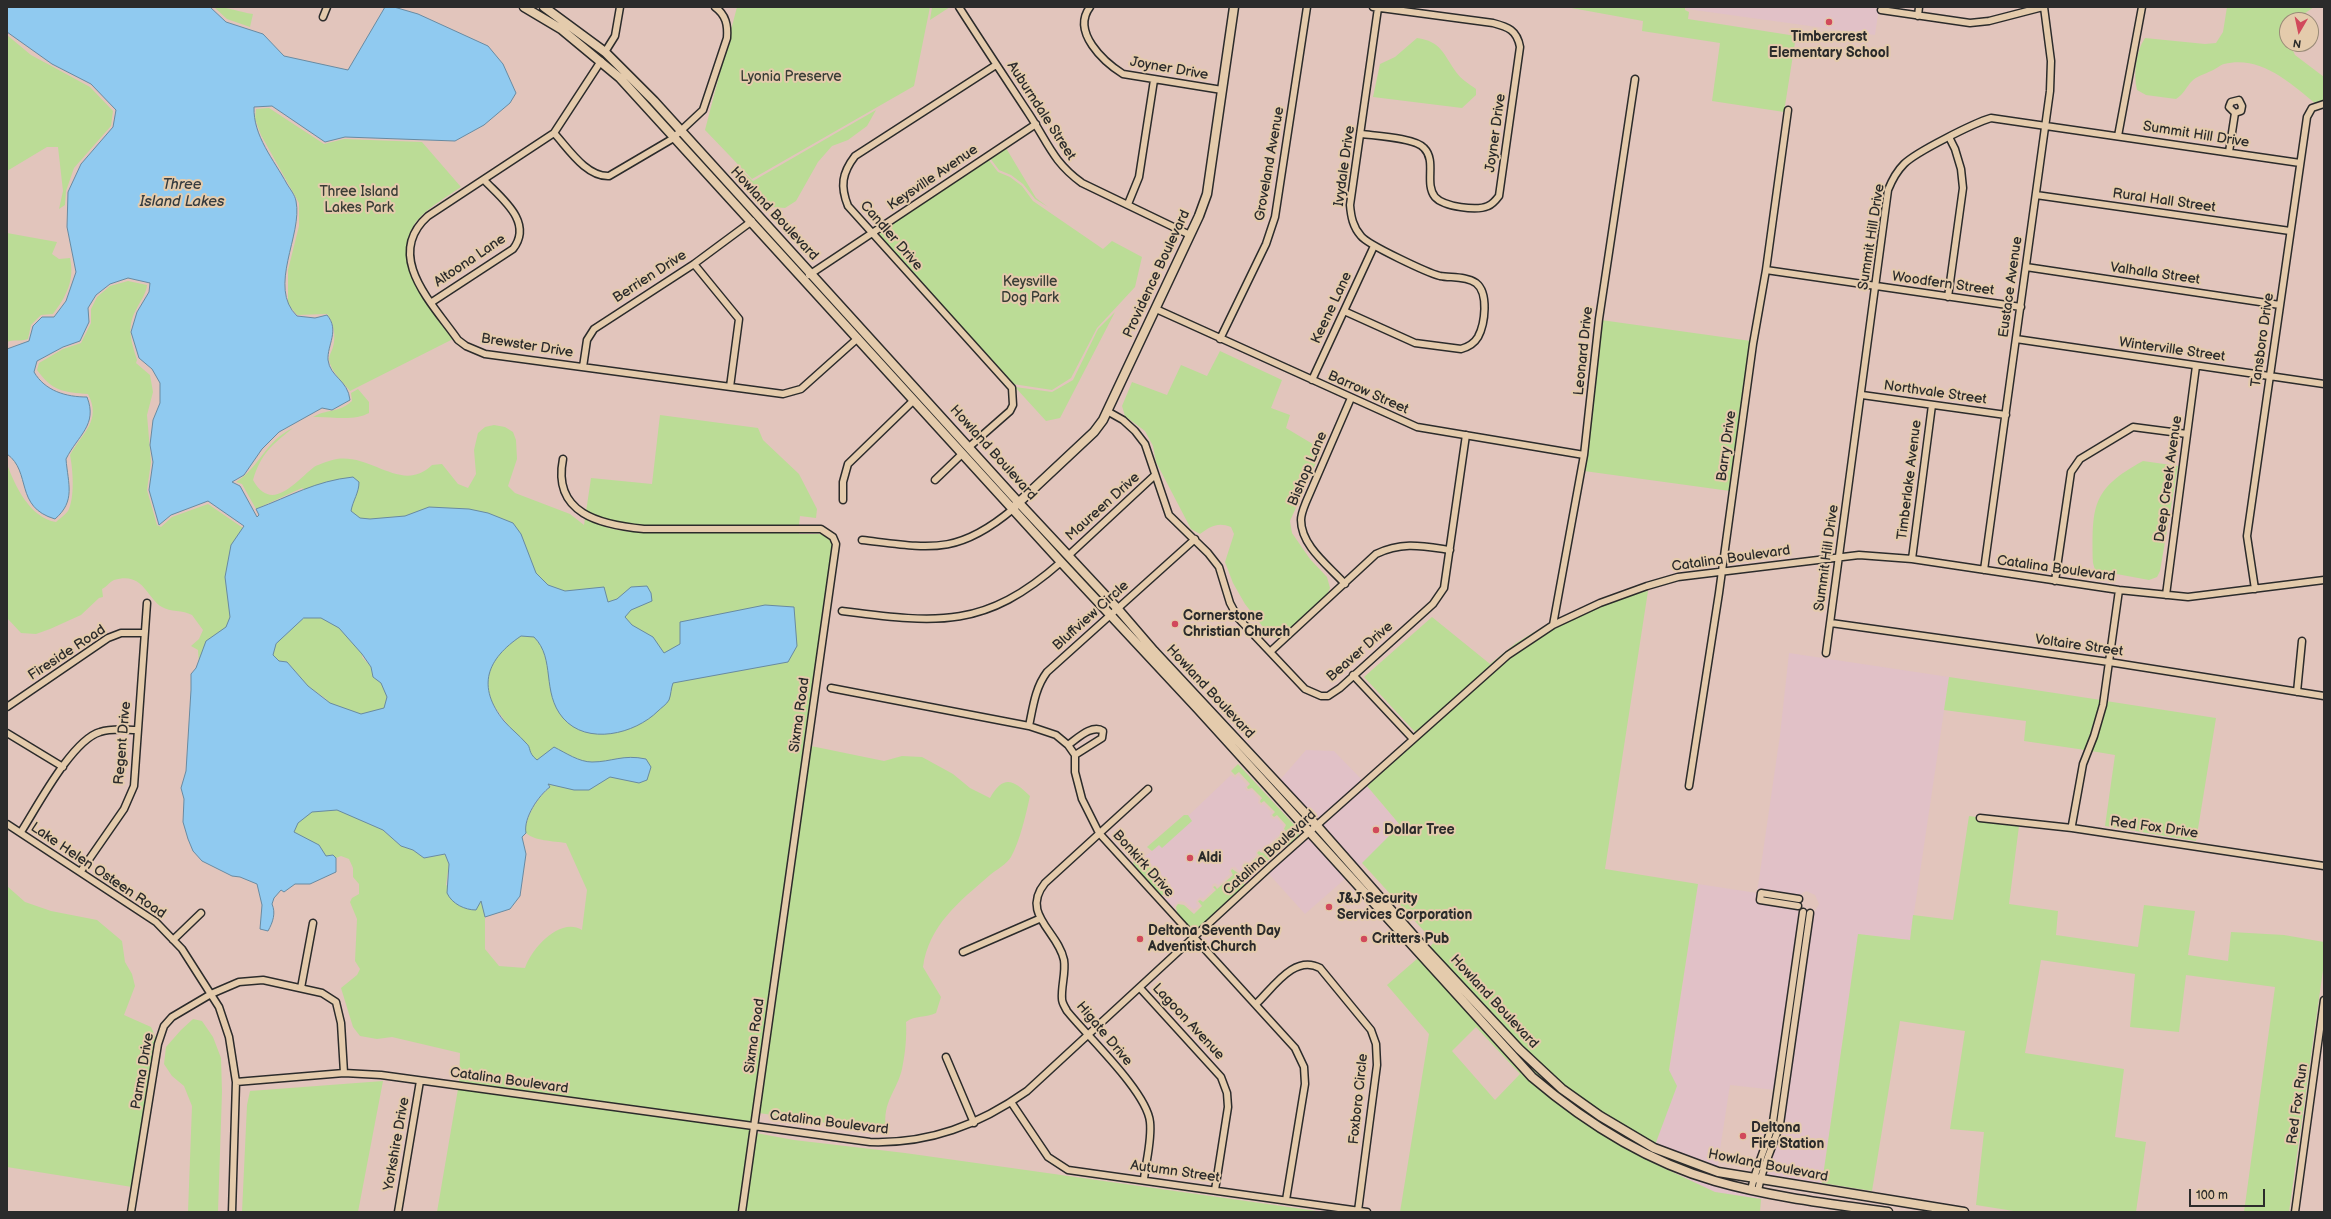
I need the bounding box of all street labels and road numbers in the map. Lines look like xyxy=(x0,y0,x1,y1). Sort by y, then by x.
street label: Joyner Drive xyxy=(1129,54,1209,84)
street label: Auburndale Street xyxy=(1003,59,1079,163)
street label: Joyner Drive xyxy=(1482,93,1510,173)
street label: Groveland Avenue xyxy=(1252,106,1288,222)
street label: Summit Hill Drive xyxy=(2142,118,2250,152)
street label: Ivydale Drive xyxy=(1331,125,1359,207)
street label: Keysville Avenue xyxy=(885,142,981,214)
street label: Howland Boulevard xyxy=(726,164,822,264)
street label: Summit Hill Drive xyxy=(1855,183,1889,291)
street label: Rural Hall Street xyxy=(2111,185,2217,217)
street label: Candler Drive xyxy=(856,198,926,274)
street label: Providence Boulevard xyxy=(1120,207,1194,341)
street label: Altoona Lane xyxy=(431,231,509,291)
street label: Eustace Avenue xyxy=(1996,235,2026,339)
street label: Berrien Drive xyxy=(610,247,690,307)
street label: Valhalla Street xyxy=(2109,259,2201,289)
street label: Keene Lane xyxy=(1308,269,1356,347)
street label: Woodfern Street xyxy=(1891,269,1995,299)
street label: Tansboro Drive xyxy=(2248,292,2278,388)
street label: Leonard Drive xyxy=(1571,306,1597,396)
street label: Brewster Drive xyxy=(480,330,574,362)
street label: Winterville Street xyxy=(2118,334,2226,366)
street label: Barrow Street xyxy=(1325,368,1411,418)
street label: Northvale Street xyxy=(1882,377,1988,409)
street label: Howland Boulevard xyxy=(946,402,1040,504)
street label: Barry Drive xyxy=(1714,410,1740,482)
street label: Deep Creek Avenue xyxy=(2152,415,2186,543)
street label: Timberlake Avenue xyxy=(1894,419,1926,541)
street label: Bishop Lane xyxy=(1285,429,1331,509)
street label: Maureen Drive xyxy=(1063,469,1143,545)
street label: Summit Hill Drive xyxy=(1811,504,1843,612)
street label: Catalina Boulevard xyxy=(1671,542,1791,576)
street label: Catalina Boulevard xyxy=(1996,552,2116,586)
street label: Bluffview Circle xyxy=(1050,578,1132,654)
street label: Beaver Drive xyxy=(1323,619,1397,685)
street label: Fireside Road xyxy=(25,622,109,684)
street label: Voltaire Street xyxy=(2034,631,2124,661)
street label: Howland Boulevard xyxy=(1162,642,1258,742)
street label: Sixma Road xyxy=(786,676,814,754)
street label: Regent Drive xyxy=(111,701,135,785)
street label: Catalina Boulevard xyxy=(1220,807,1320,899)
street label: Red Fox Drive xyxy=(2109,814,2199,842)
street label: Lake Helen Osteen Road xyxy=(27,819,169,923)
street label: Bonkirk Drive xyxy=(1109,827,1177,901)
street label: Howland Boulevard xyxy=(1446,952,1542,1052)
street label: Lagoon Avenue xyxy=(1148,980,1228,1064)
street label: Sixma Road xyxy=(741,997,769,1075)
street label: Higate Drive xyxy=(1072,999,1136,1069)
street label: Parma Drive xyxy=(128,1031,158,1111)
street label: Foxboro Circle xyxy=(1346,1053,1372,1145)
street label: Red Fox Run xyxy=(2284,1062,2312,1146)
street label: Catalina Boulevard xyxy=(449,1064,569,1098)
street label: Yorkshire Drive xyxy=(381,1096,413,1192)
street label: Catalina Boulevard xyxy=(769,1107,889,1139)
street label: Howland Boulevard xyxy=(1707,1146,1829,1186)
street label: Autumn Street xyxy=(1129,1157,1221,1187)

